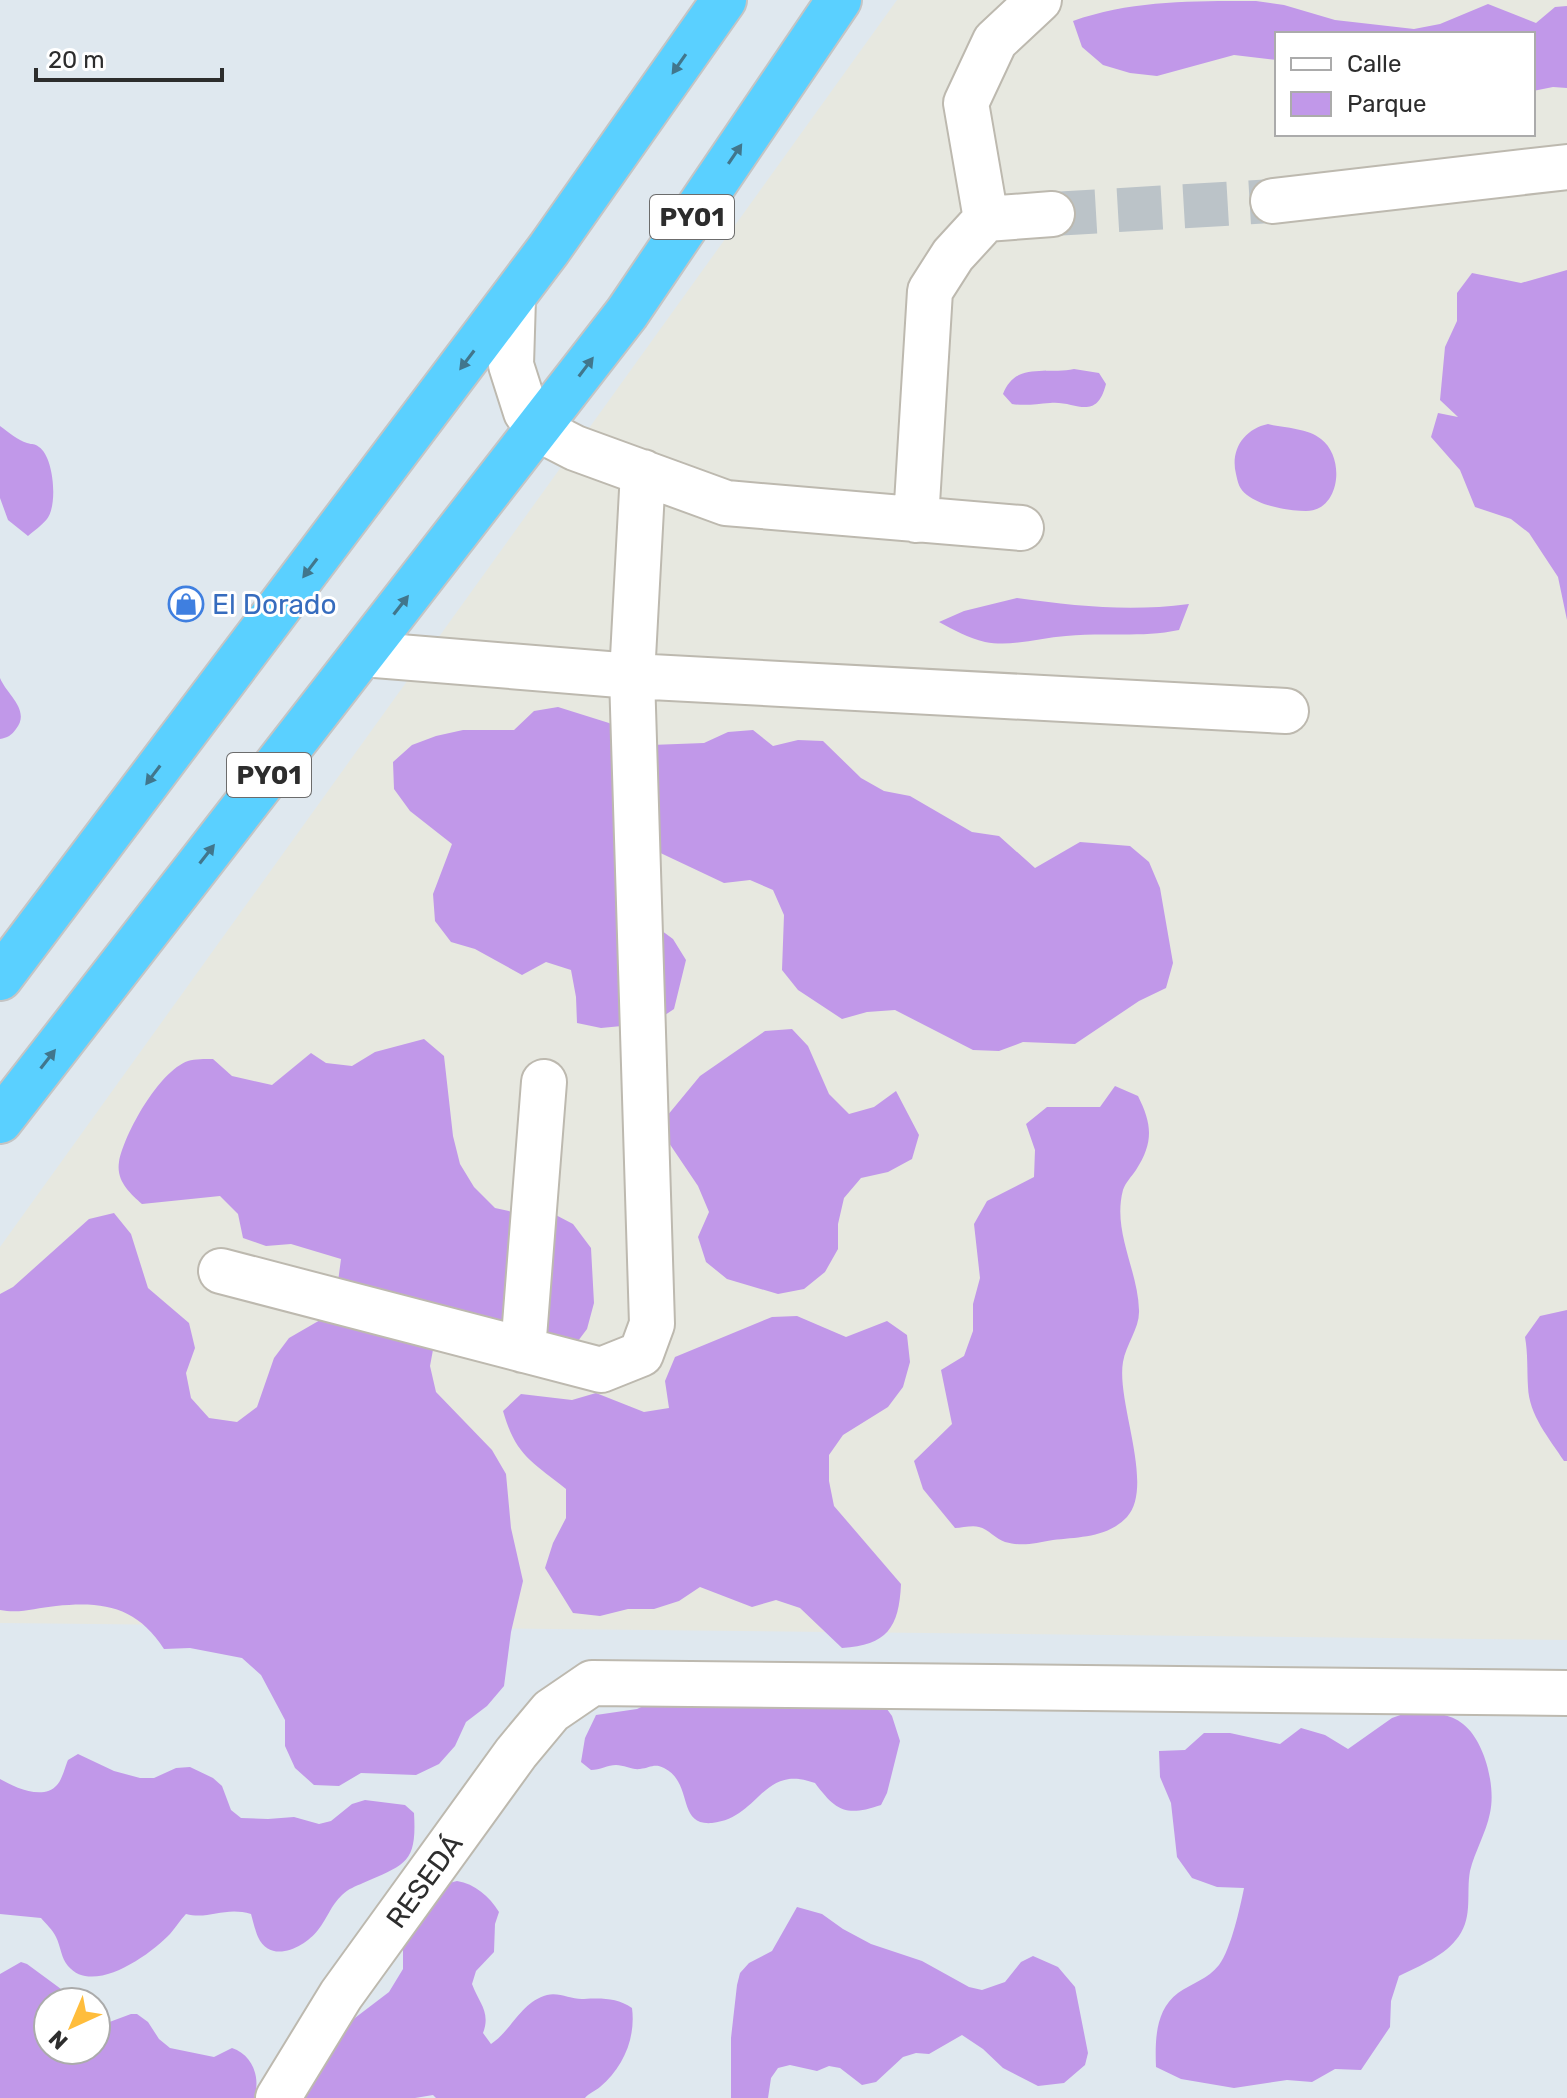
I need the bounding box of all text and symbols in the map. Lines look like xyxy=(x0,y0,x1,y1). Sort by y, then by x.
scale bar xyxy=(36,32,222,82)
legend xyxy=(1275,32,1535,136)
text: 20 m xyxy=(48,46,105,74)
text: Calle xyxy=(1347,50,1401,78)
one-way arrow xyxy=(672,53,687,74)
text: Parque xyxy=(1347,90,1426,118)
one-way arrow xyxy=(727,143,742,164)
road number: PY01 xyxy=(650,195,734,239)
one-way arrow xyxy=(459,350,475,371)
one-way arrow xyxy=(577,357,593,377)
one-way arrow xyxy=(302,558,318,578)
shop icon: El Dorado xyxy=(167,585,205,623)
place label: El Dorado xyxy=(212,588,337,621)
one-way arrow xyxy=(393,595,409,615)
road number: PY01 xyxy=(227,753,311,797)
one-way arrow xyxy=(146,765,162,786)
one-way arrow xyxy=(199,844,215,864)
one-way arrow xyxy=(39,1049,55,1069)
street label: RESEDÁ xyxy=(379,1828,469,1934)
north arrow xyxy=(32,1986,112,2066)
text: N xyxy=(43,2025,74,2055)

